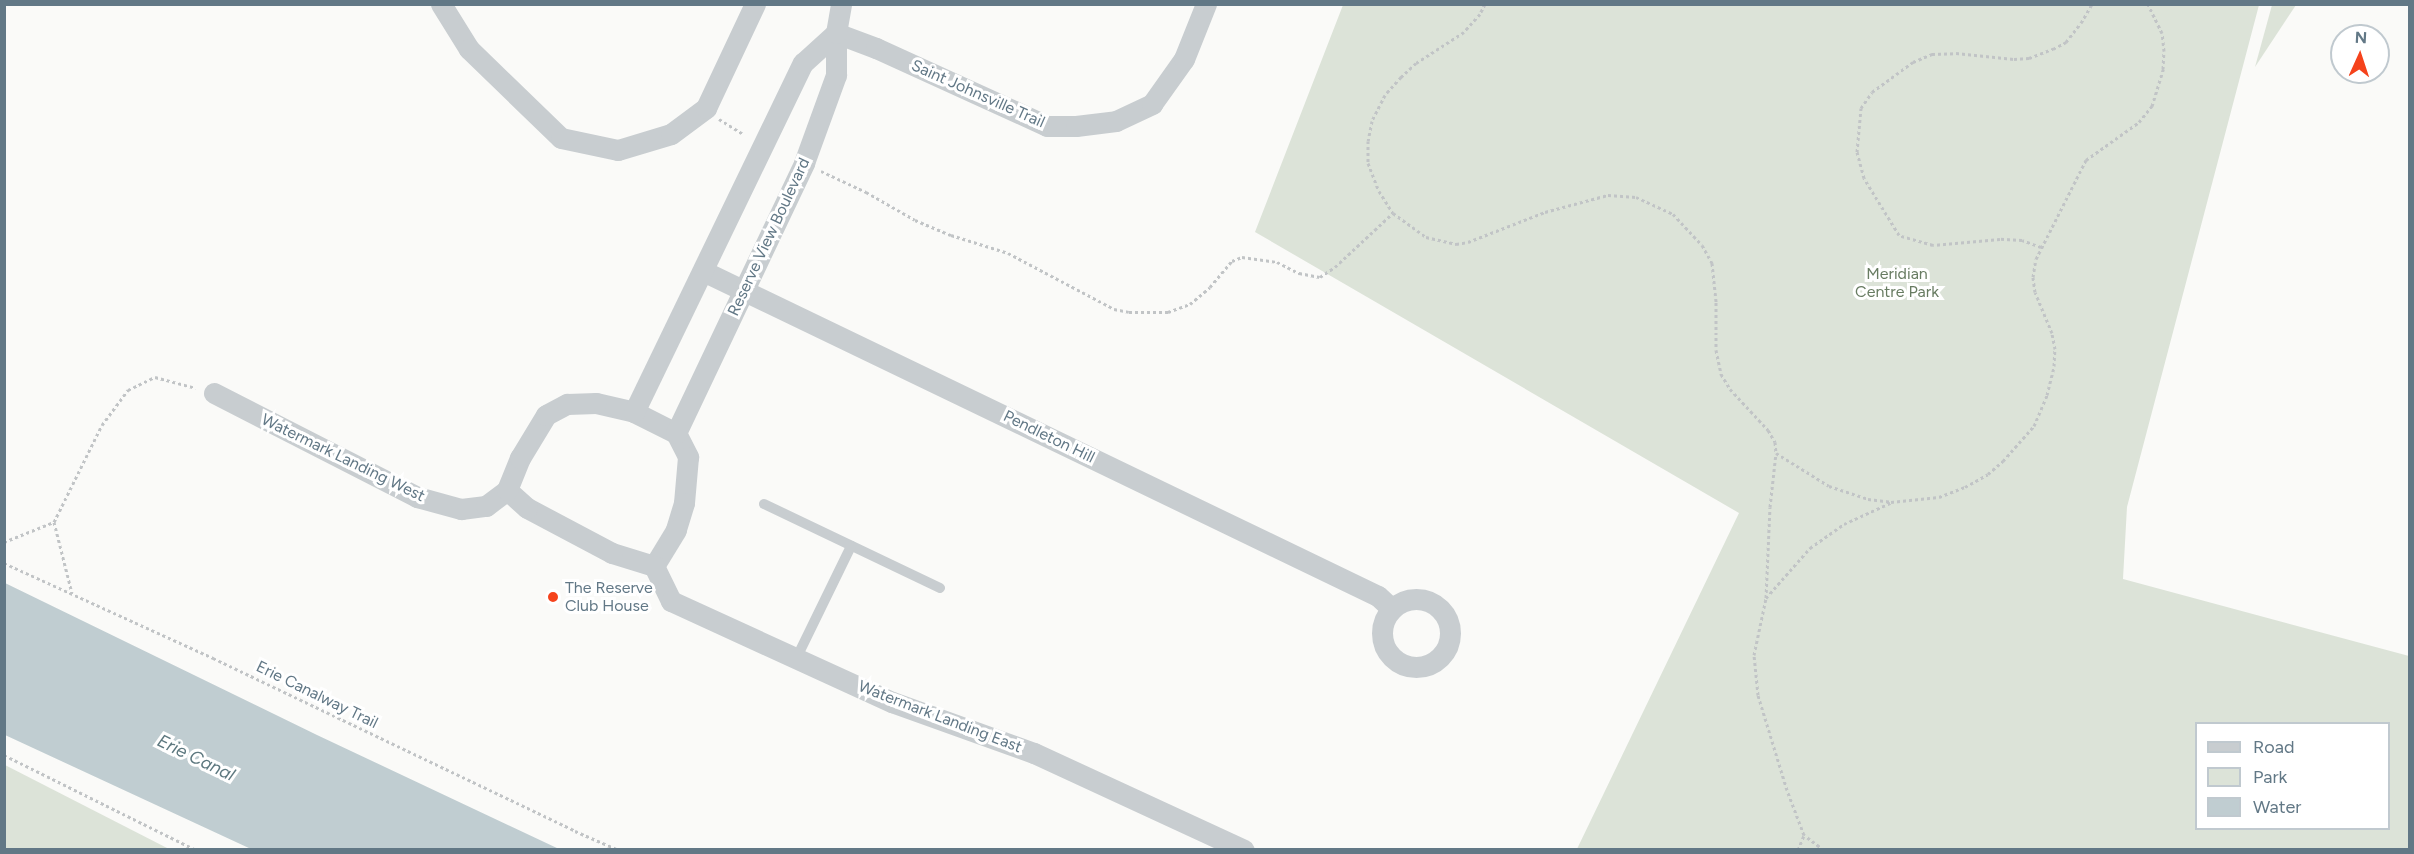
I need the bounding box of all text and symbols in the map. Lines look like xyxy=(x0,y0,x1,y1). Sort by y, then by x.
north arrow xyxy=(2330,24,2390,84)
text: N xyxy=(2354,28,2368,47)
street label: Saint Johnsville Trail xyxy=(908,56,1048,132)
street label: Reserve View Boulevard xyxy=(724,155,814,319)
park label: Meridian Centre Park xyxy=(1855,264,1939,302)
street label: Pendleton Hill xyxy=(1000,407,1098,467)
street label: Watermark Landing West xyxy=(258,410,428,506)
place label: The Reserve Club House xyxy=(565,578,653,616)
marker: The Reserve Club House xyxy=(546,590,560,604)
street label: Erie Canalway Trail xyxy=(253,657,381,733)
street label: Watermark Landing East xyxy=(855,677,1025,757)
legend xyxy=(2195,722,2390,830)
water label: Erie Canal xyxy=(154,730,238,786)
text: Road xyxy=(2253,736,2294,758)
text: Park xyxy=(2253,766,2287,788)
text: Water xyxy=(2253,796,2301,818)

